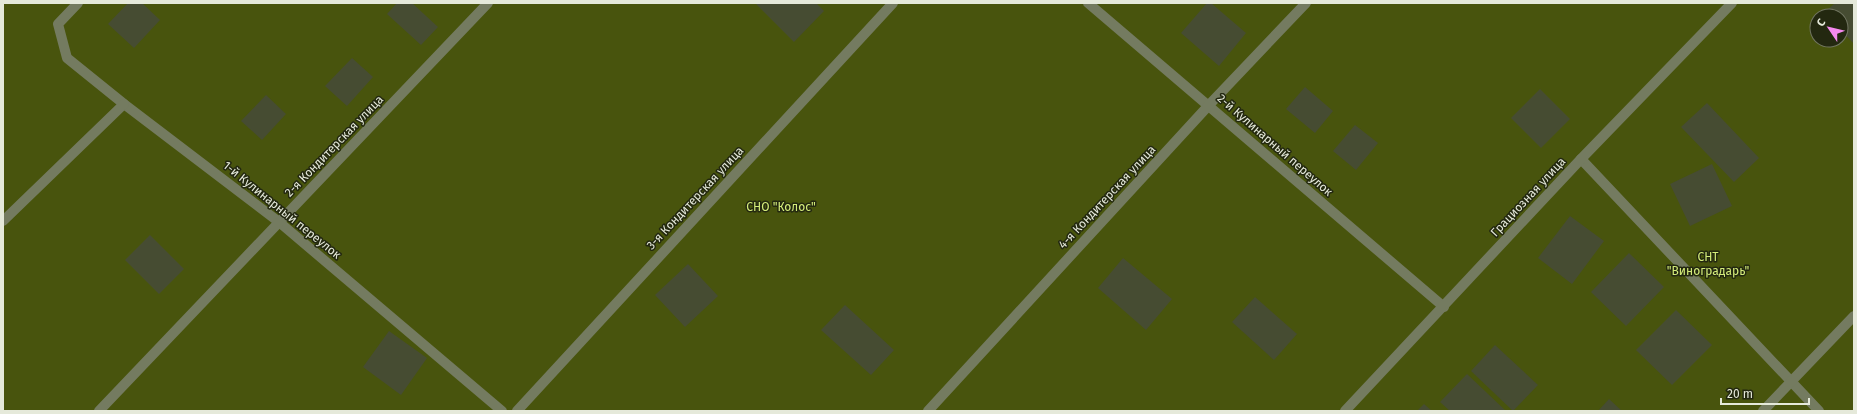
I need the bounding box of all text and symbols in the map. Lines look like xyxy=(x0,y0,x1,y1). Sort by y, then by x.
north arrow xyxy=(1809,8,1849,48)
text: С xyxy=(1814,16,1829,29)
street label: 2-й Кулинарный переулок xyxy=(1214,91,1336,199)
street label: 2-я Кондитерская улица xyxy=(282,92,386,200)
street label: 4-я Кондитерская улица xyxy=(1055,142,1159,252)
street label: 3-я Кондитерская улица xyxy=(644,144,746,252)
street label: Грациозная улица xyxy=(1488,154,1568,240)
street label: 1-й Кулинарный переулок xyxy=(220,158,344,262)
park label: СНО "Колос" xyxy=(746,200,816,214)
park label: СНТ "Виноградарь" xyxy=(1667,250,1749,278)
scale bar xyxy=(1721,380,1809,406)
text: 20 m xyxy=(1727,387,1753,401)

